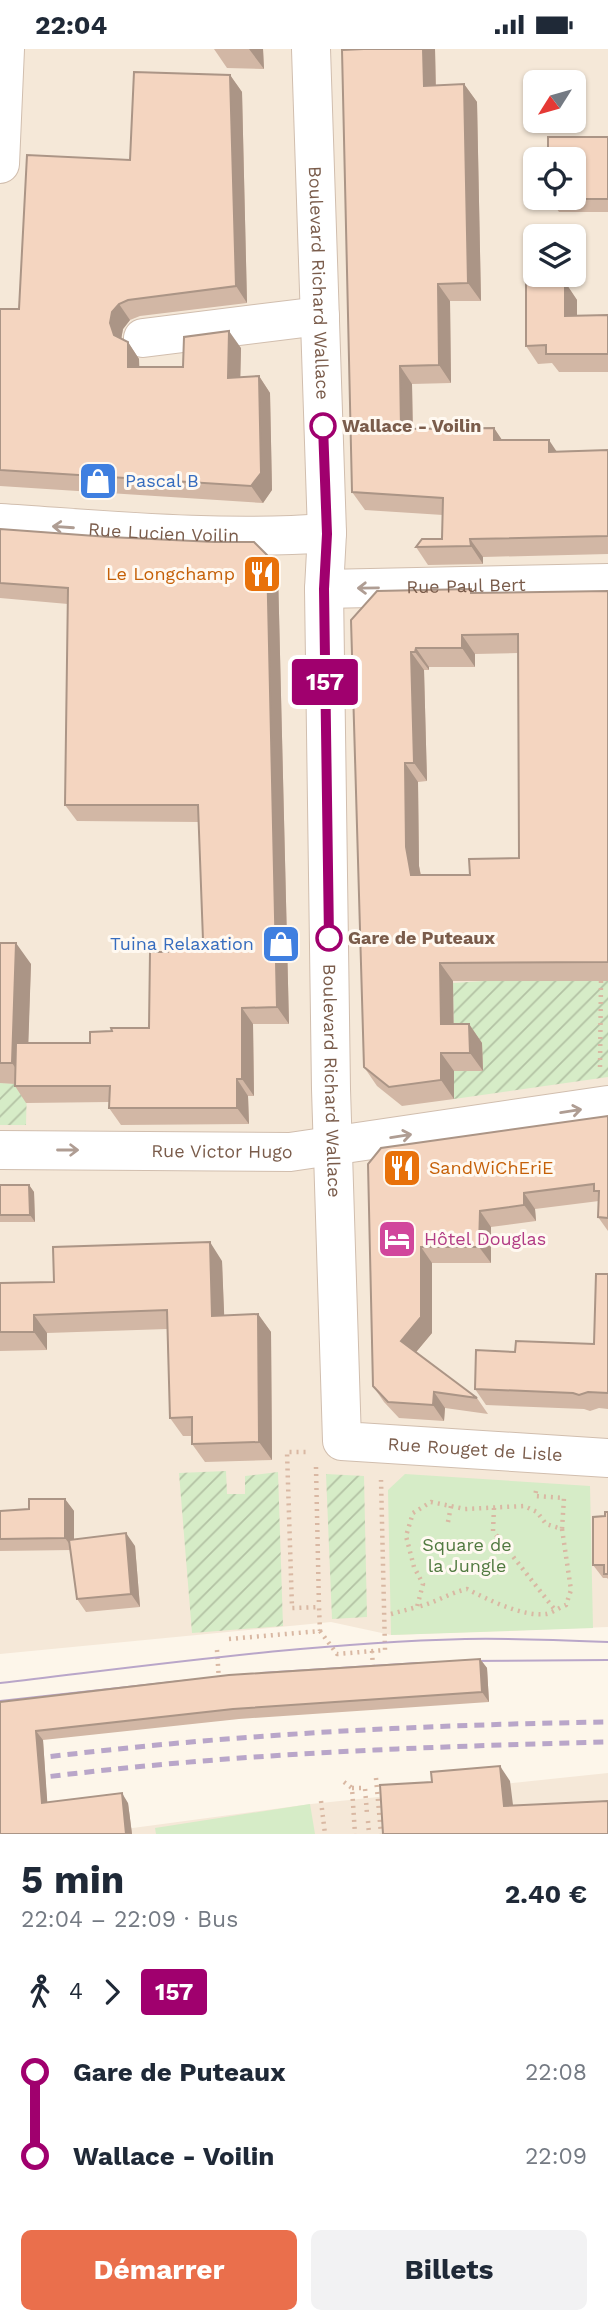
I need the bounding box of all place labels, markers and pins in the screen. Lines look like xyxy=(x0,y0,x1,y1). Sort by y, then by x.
marker: Wallace - Voilin xyxy=(310,413,336,439)
place label: Wallace - Voilin xyxy=(342,415,481,436)
shop icon: Pascal B xyxy=(77,460,119,502)
place label: Pascal B xyxy=(125,470,199,491)
restaurant icon: Le Longchamp xyxy=(241,553,283,595)
place label: Le Longchamp xyxy=(106,563,235,584)
shop icon: Tuina Relaxation xyxy=(260,923,302,965)
marker: Gare de Puteaux xyxy=(316,925,342,951)
place label: Gare de Puteaux xyxy=(348,927,496,948)
place label: Tuina Relaxation xyxy=(110,933,254,954)
restaurant icon: SandWiChEriE xyxy=(381,1147,423,1189)
place label: SandWiChEriE xyxy=(429,1157,554,1178)
hotel icon: Hôtel Douglas xyxy=(376,1218,418,1260)
place label: Hôtel Douglas xyxy=(424,1228,546,1249)

